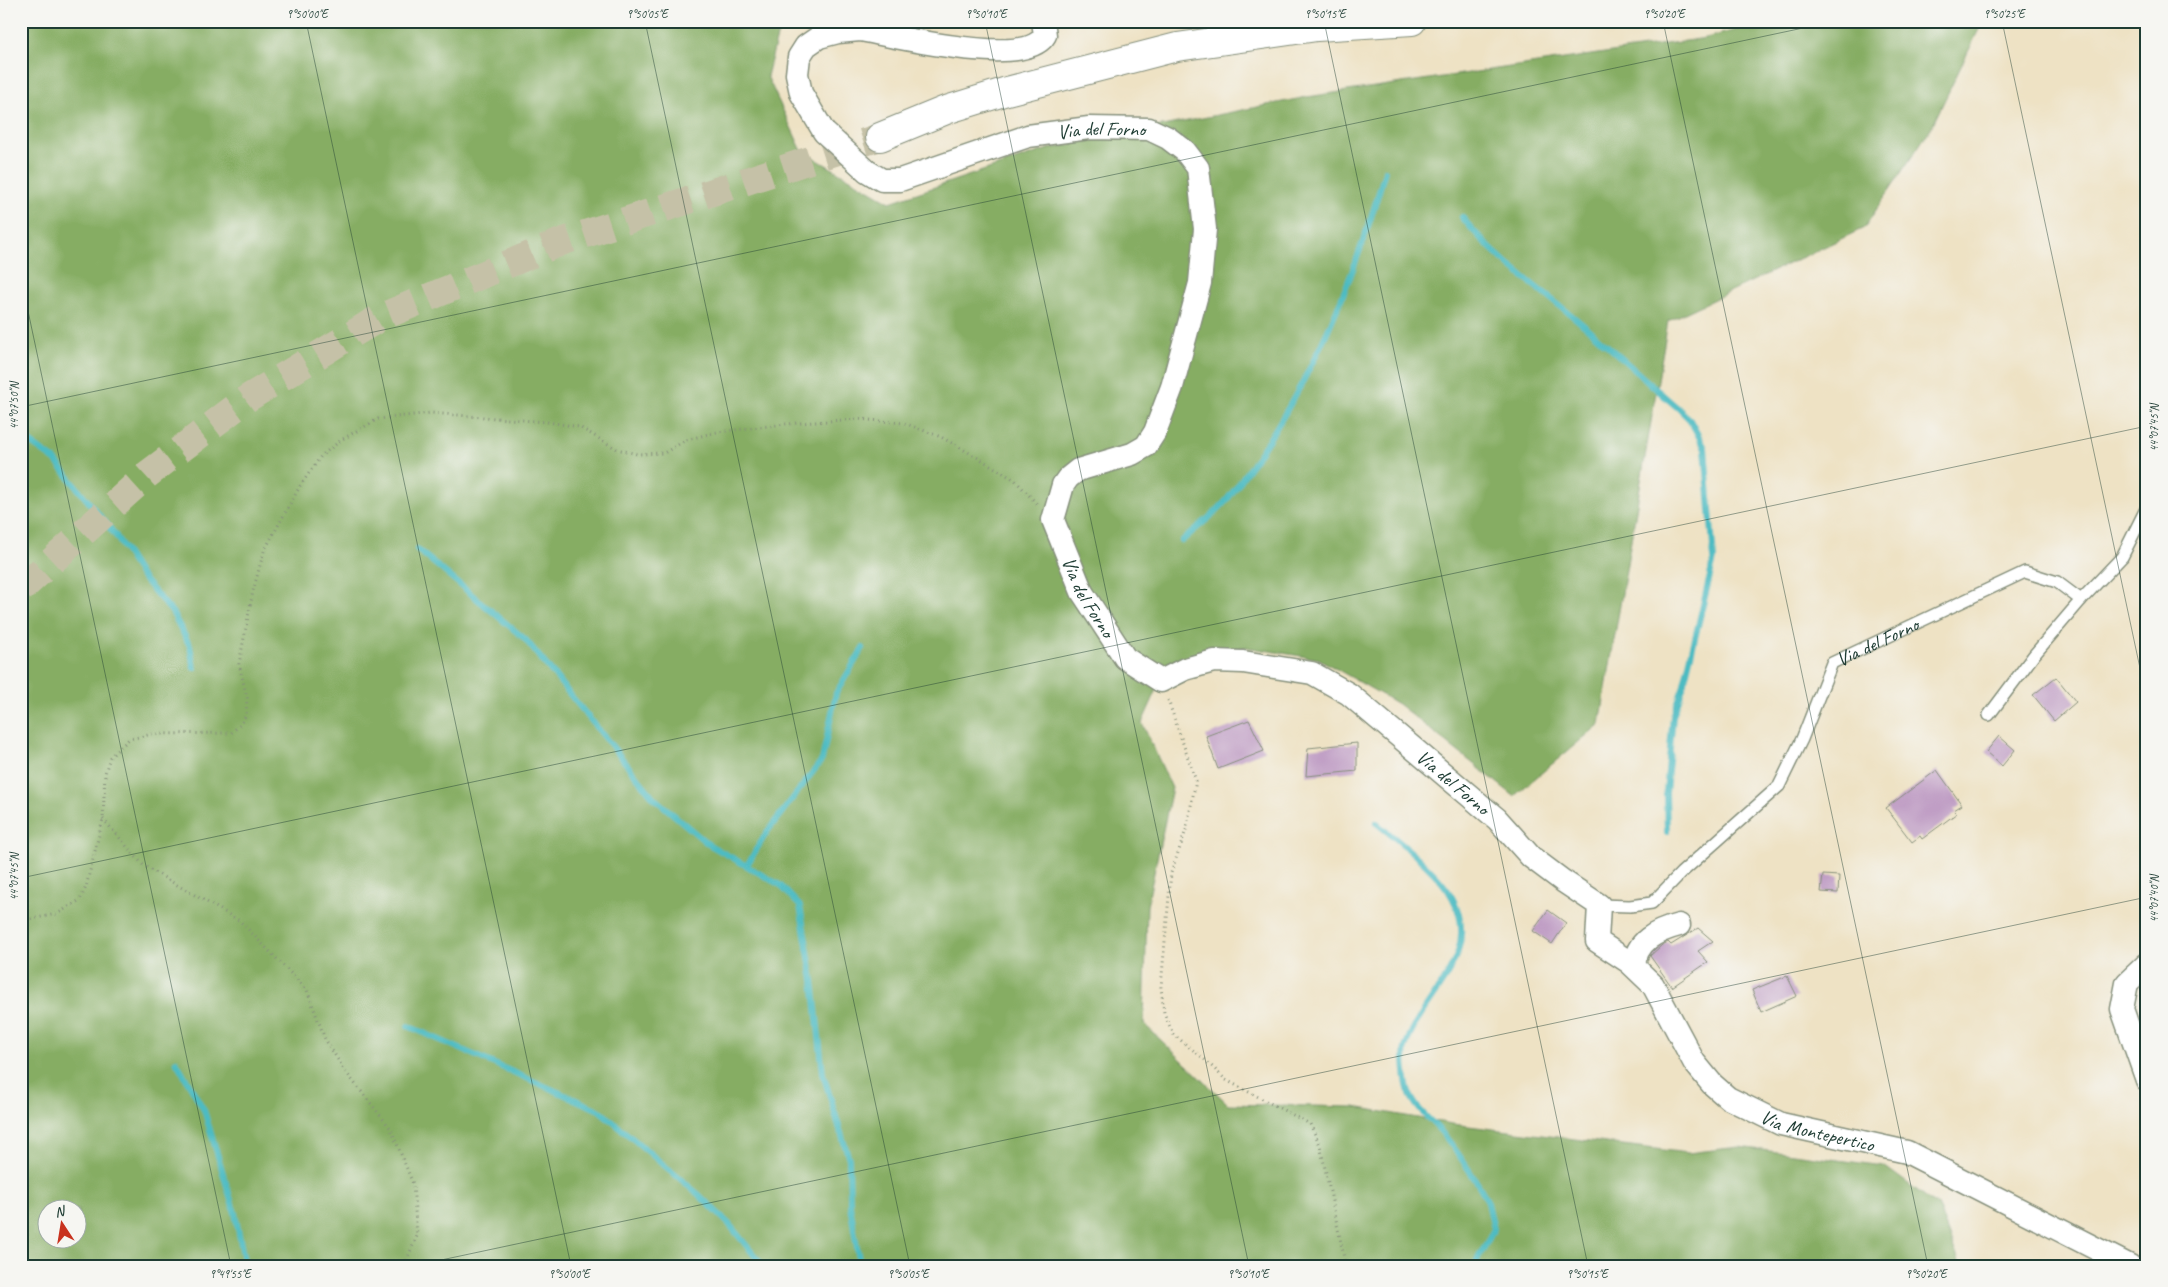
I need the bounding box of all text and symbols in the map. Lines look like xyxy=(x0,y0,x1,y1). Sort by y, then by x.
text: 9°50'00"E xyxy=(287,6,329,22)
text: 9°50'05"E xyxy=(627,6,669,22)
text: 9°50'10"E xyxy=(966,6,1008,22)
text: 9°50'15"E xyxy=(1305,6,1347,22)
text: 9°50'20"E xyxy=(1644,6,1686,22)
text: 9°50'25"E xyxy=(1984,6,2026,22)
street label: Via del Forno xyxy=(1056,115,1147,145)
text: 44°07'50"N xyxy=(6,381,22,430)
text: 44°07'45"N xyxy=(2146,403,2162,452)
street label: Via del Forno xyxy=(1057,553,1122,643)
street label: Via del Forno xyxy=(1832,611,1924,672)
street label: Via del Forno xyxy=(1412,744,1496,821)
text: 44°07'45"N xyxy=(6,852,22,901)
text: 44°07'40"N xyxy=(2146,874,2162,923)
street label: Via Montepertico xyxy=(1756,1103,1877,1157)
north arrow xyxy=(38,1200,88,1250)
text: N xyxy=(53,1202,68,1221)
text: 9°49'55"E xyxy=(210,1266,252,1282)
text: 9°50'00"E xyxy=(549,1266,591,1282)
text: 9°50'05"E xyxy=(888,1266,930,1282)
text: 9°50'10"E xyxy=(1228,1266,1270,1282)
text: 9°50'15"E xyxy=(1567,1266,1609,1282)
text: 9°50'20"E xyxy=(1906,1266,1948,1282)

